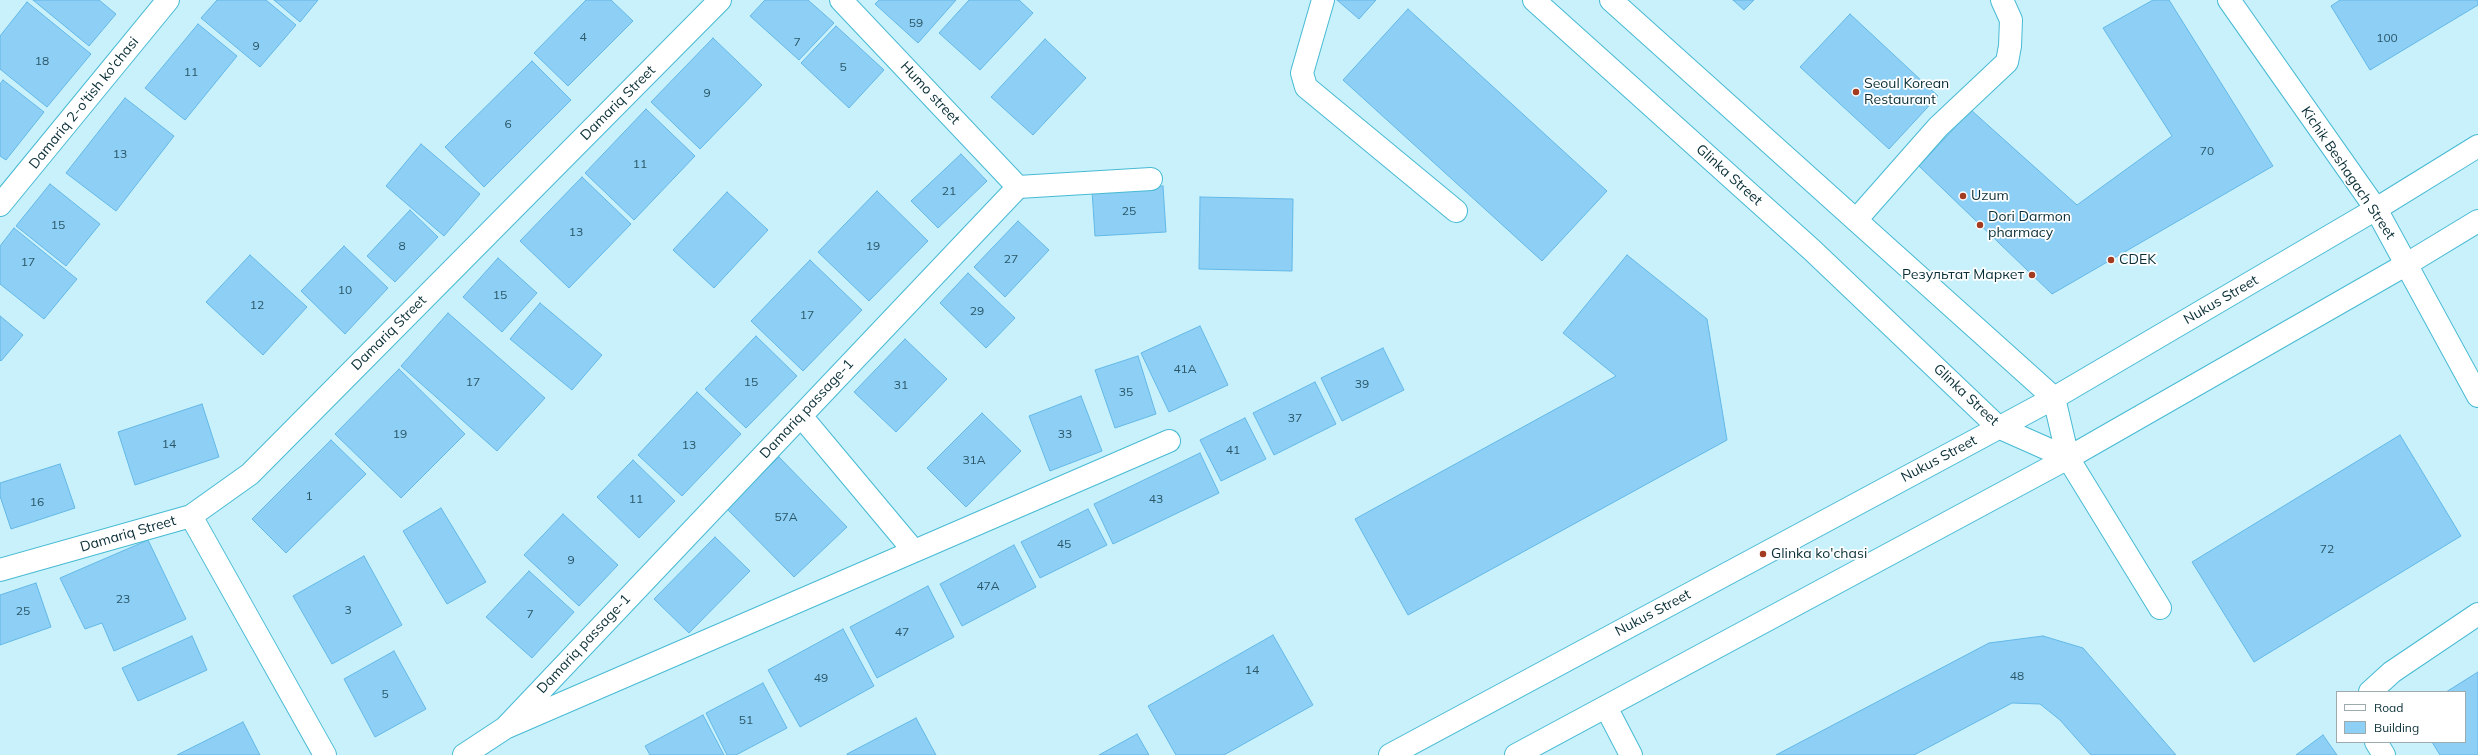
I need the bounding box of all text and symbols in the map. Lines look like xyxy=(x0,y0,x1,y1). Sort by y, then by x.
house number: 59 xyxy=(909,16,923,30)
house number: 4 xyxy=(579,30,587,44)
house number: 100 xyxy=(2376,31,2398,45)
street label: Damariq 2-o'tish ko'chasi xyxy=(26,34,142,172)
house number: 7 xyxy=(793,35,801,49)
house number: 9 xyxy=(252,39,260,53)
house number: 18 xyxy=(35,54,49,68)
street label: Humo street xyxy=(897,58,963,128)
house number: 5 xyxy=(839,60,847,74)
street label: Damariq Street xyxy=(577,62,659,144)
house number: 11 xyxy=(184,65,198,79)
place label: Seoul Korean Restaurant xyxy=(1864,76,1949,108)
house number: 9 xyxy=(703,86,711,100)
marker: Seoul Korean Restaurant xyxy=(1851,87,1861,97)
street label: Kichik Beshagach Street xyxy=(2297,103,2399,243)
house number: 6 xyxy=(504,117,512,131)
street label: Glinka Street xyxy=(1693,141,1765,209)
house number: 70 xyxy=(2200,144,2214,158)
house number: 13 xyxy=(113,147,127,161)
house number: 11 xyxy=(633,157,647,171)
house number: 21 xyxy=(942,184,956,198)
place label: Uzum xyxy=(1971,188,2009,204)
marker: Uzum xyxy=(1958,191,1968,201)
house number: 25 xyxy=(1122,204,1136,218)
place label: Dori Darmon pharmacy xyxy=(1988,209,2071,242)
house number: 15 xyxy=(51,218,65,232)
marker: Dori Darmon pharmacy xyxy=(1975,220,1985,230)
house number: 13 xyxy=(569,225,583,239)
house number: 8 xyxy=(398,239,406,253)
house number: 19 xyxy=(866,239,880,253)
house number: 27 xyxy=(1004,252,1018,266)
place label: CDEK xyxy=(2119,252,2156,268)
house number: 17 xyxy=(21,255,35,269)
marker: CDEK xyxy=(2106,255,2116,265)
place label: Результат Маркет xyxy=(1902,267,2024,283)
marker: Результат Маркет xyxy=(2027,270,2037,280)
street label: Nukus Street xyxy=(2181,272,2261,328)
house number: 10 xyxy=(338,283,352,297)
house number: 15 xyxy=(493,288,507,302)
street label: Damariq Street xyxy=(348,292,430,374)
house number: 12 xyxy=(250,298,264,312)
house number: 29 xyxy=(970,304,984,318)
house number: 17 xyxy=(800,308,814,322)
street label: Damariq passage-1 xyxy=(757,356,857,462)
street label: Glinka Street xyxy=(1930,361,2002,429)
house number: 41A xyxy=(1173,362,1197,376)
house number: 17 xyxy=(466,375,480,389)
house number: 15 xyxy=(744,375,758,389)
house number: 39 xyxy=(1355,377,1369,391)
house number: 31 xyxy=(894,378,908,392)
house number: 35 xyxy=(1119,385,1133,399)
house number: 37 xyxy=(1288,411,1302,425)
house number: 19 xyxy=(393,427,407,441)
house number: 33 xyxy=(1058,427,1072,441)
street label: Nukus Street xyxy=(1898,432,1980,486)
house number: 14 xyxy=(162,437,176,451)
house number: 13 xyxy=(682,438,696,452)
house number: 41 xyxy=(1226,443,1240,457)
house number: 31A xyxy=(962,453,986,467)
house number: 1 xyxy=(305,489,313,503)
house number: 11 xyxy=(629,492,643,506)
house number: 43 xyxy=(1149,492,1163,506)
house number: 16 xyxy=(30,495,44,509)
house number: 57A xyxy=(774,510,798,524)
street label: Damariq Street xyxy=(78,512,178,556)
house number: 45 xyxy=(1057,537,1071,551)
house number: 72 xyxy=(2320,542,2334,556)
place label: Glinka ko'chasi xyxy=(1771,546,1867,562)
marker: Glinka ko'chasi xyxy=(1758,549,1768,559)
house number: 9 xyxy=(567,553,575,567)
house number: 47A xyxy=(976,579,1000,593)
street label: Nukus Street xyxy=(1612,586,1694,640)
street label: Damariq passage-1 xyxy=(534,591,634,697)
house number: 23 xyxy=(116,592,130,606)
house number: 3 xyxy=(344,603,352,617)
house number: 25 xyxy=(16,604,30,618)
house number: 7 xyxy=(526,607,534,621)
house number: 47 xyxy=(895,625,909,639)
house number: 14 xyxy=(1245,663,1259,677)
house number: 48 xyxy=(2010,669,2024,683)
house number: 49 xyxy=(814,671,828,685)
house number: 5 xyxy=(381,687,389,701)
legend xyxy=(2336,691,2466,743)
text: Road xyxy=(2374,700,2403,715)
house number: 51 xyxy=(739,713,753,727)
text: Building xyxy=(2374,720,2419,735)

